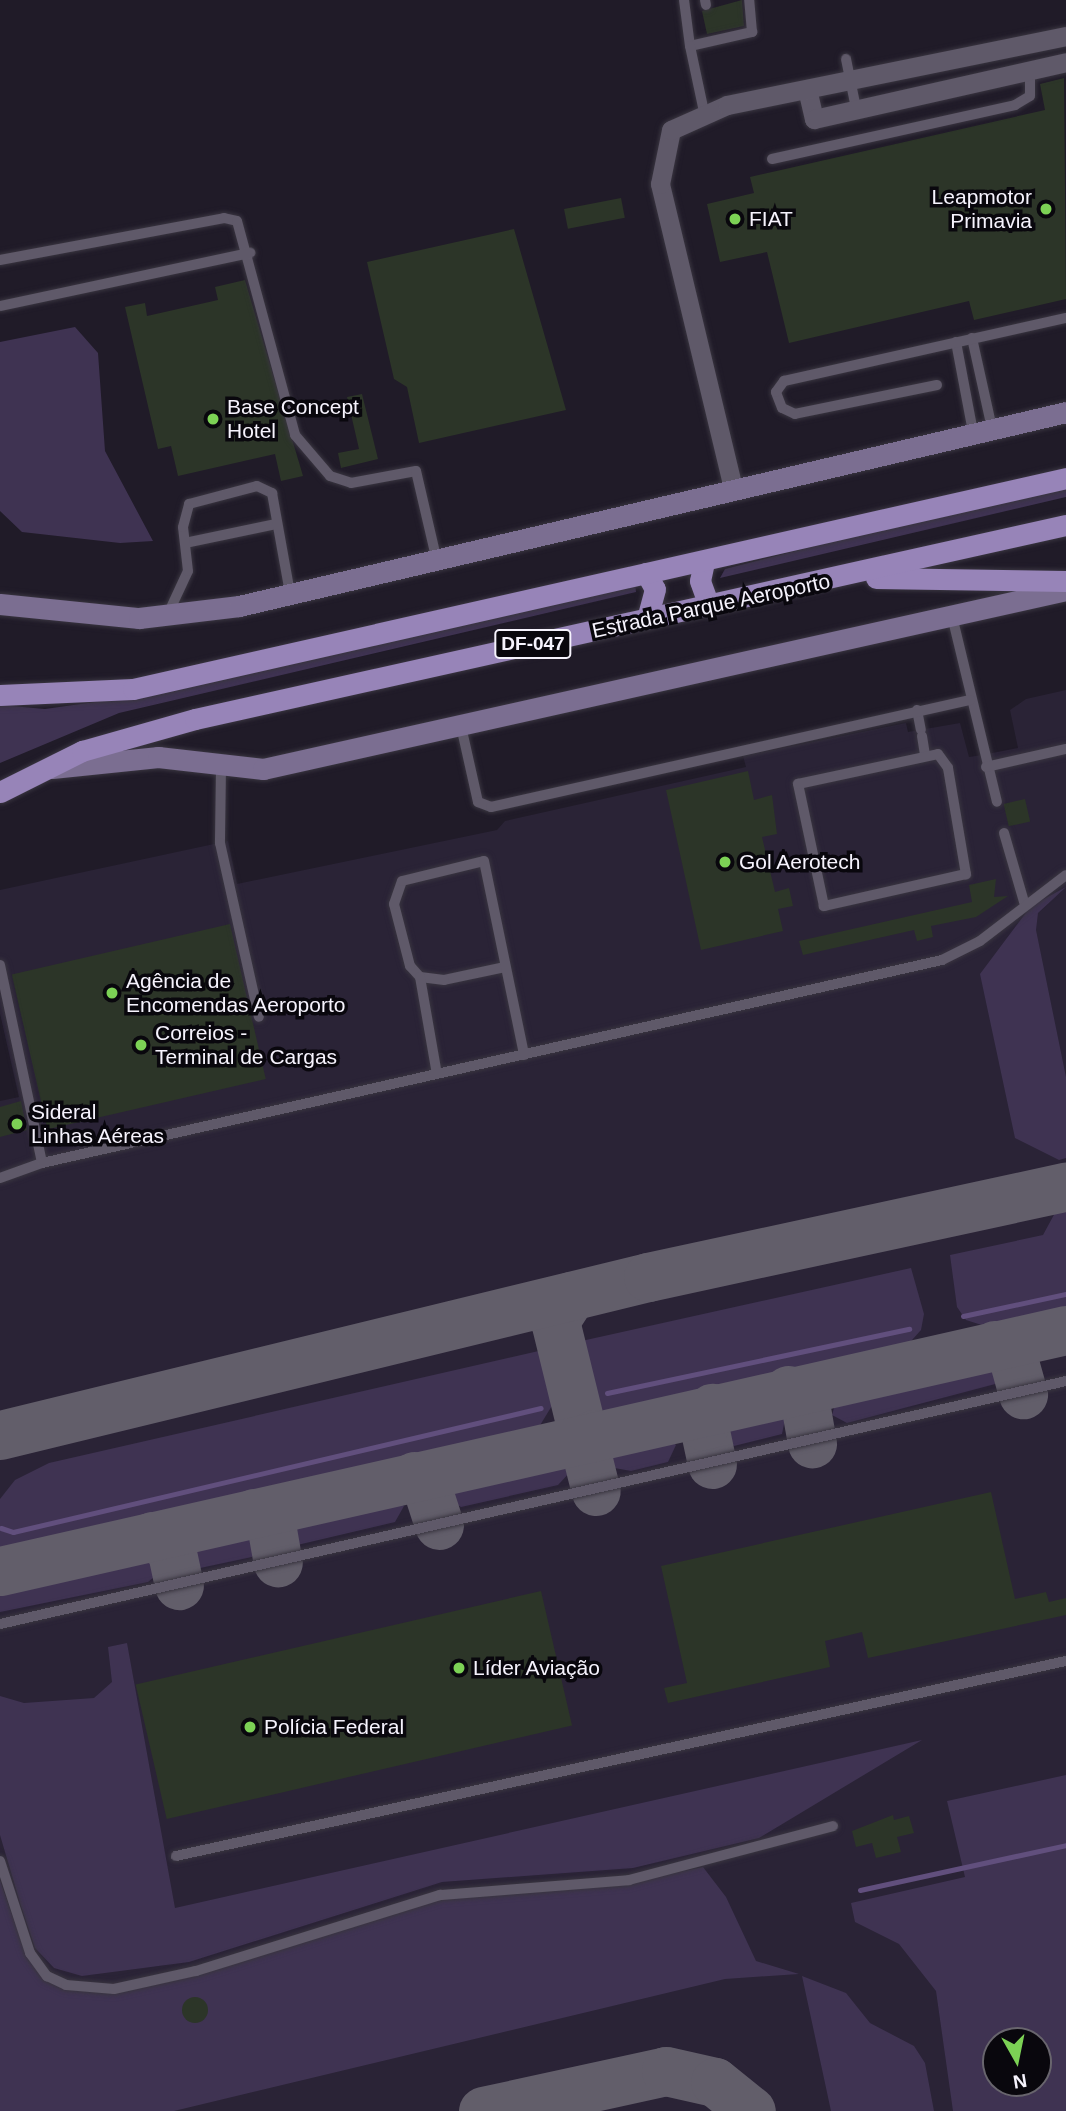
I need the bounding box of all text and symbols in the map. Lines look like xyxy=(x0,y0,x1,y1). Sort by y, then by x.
place label: Leapmotor Primavia xyxy=(932,184,1032,234)
marker: Leapmotor Primavia xyxy=(1038,201,1054,217)
place label: FIAT xyxy=(749,206,793,232)
marker: FIAT xyxy=(727,211,743,227)
place label: Base Concept Hotel xyxy=(227,394,359,444)
marker: Base Concept Hotel xyxy=(205,411,221,427)
street label: Estrada Parque Aeroporto xyxy=(589,568,833,644)
road number: DF-047 xyxy=(493,628,573,660)
place label: Gol Aerotech xyxy=(739,849,862,875)
marker: Gol Aerotech xyxy=(717,854,733,870)
place label: Agência de Encomendas Aeroporto xyxy=(126,968,347,1018)
marker: Agência de Encomendas Aeroporto xyxy=(104,985,120,1001)
place label: Correios - Terminal de Cargas xyxy=(155,1020,337,1070)
marker: Correios - Terminal de Cargas xyxy=(133,1037,149,1053)
place label: Sideral Linhas Aéreas xyxy=(31,1099,165,1149)
marker: Sideral Linhas Aéreas xyxy=(9,1116,25,1132)
place label: Líder Aviação xyxy=(473,1655,601,1681)
marker: Líder Aviação xyxy=(451,1660,467,1676)
place label: Polícia Federal xyxy=(264,1714,404,1740)
marker: Polícia Federal xyxy=(242,1719,258,1735)
north arrow xyxy=(982,2027,1052,2097)
text: N xyxy=(1012,2070,1028,2093)

